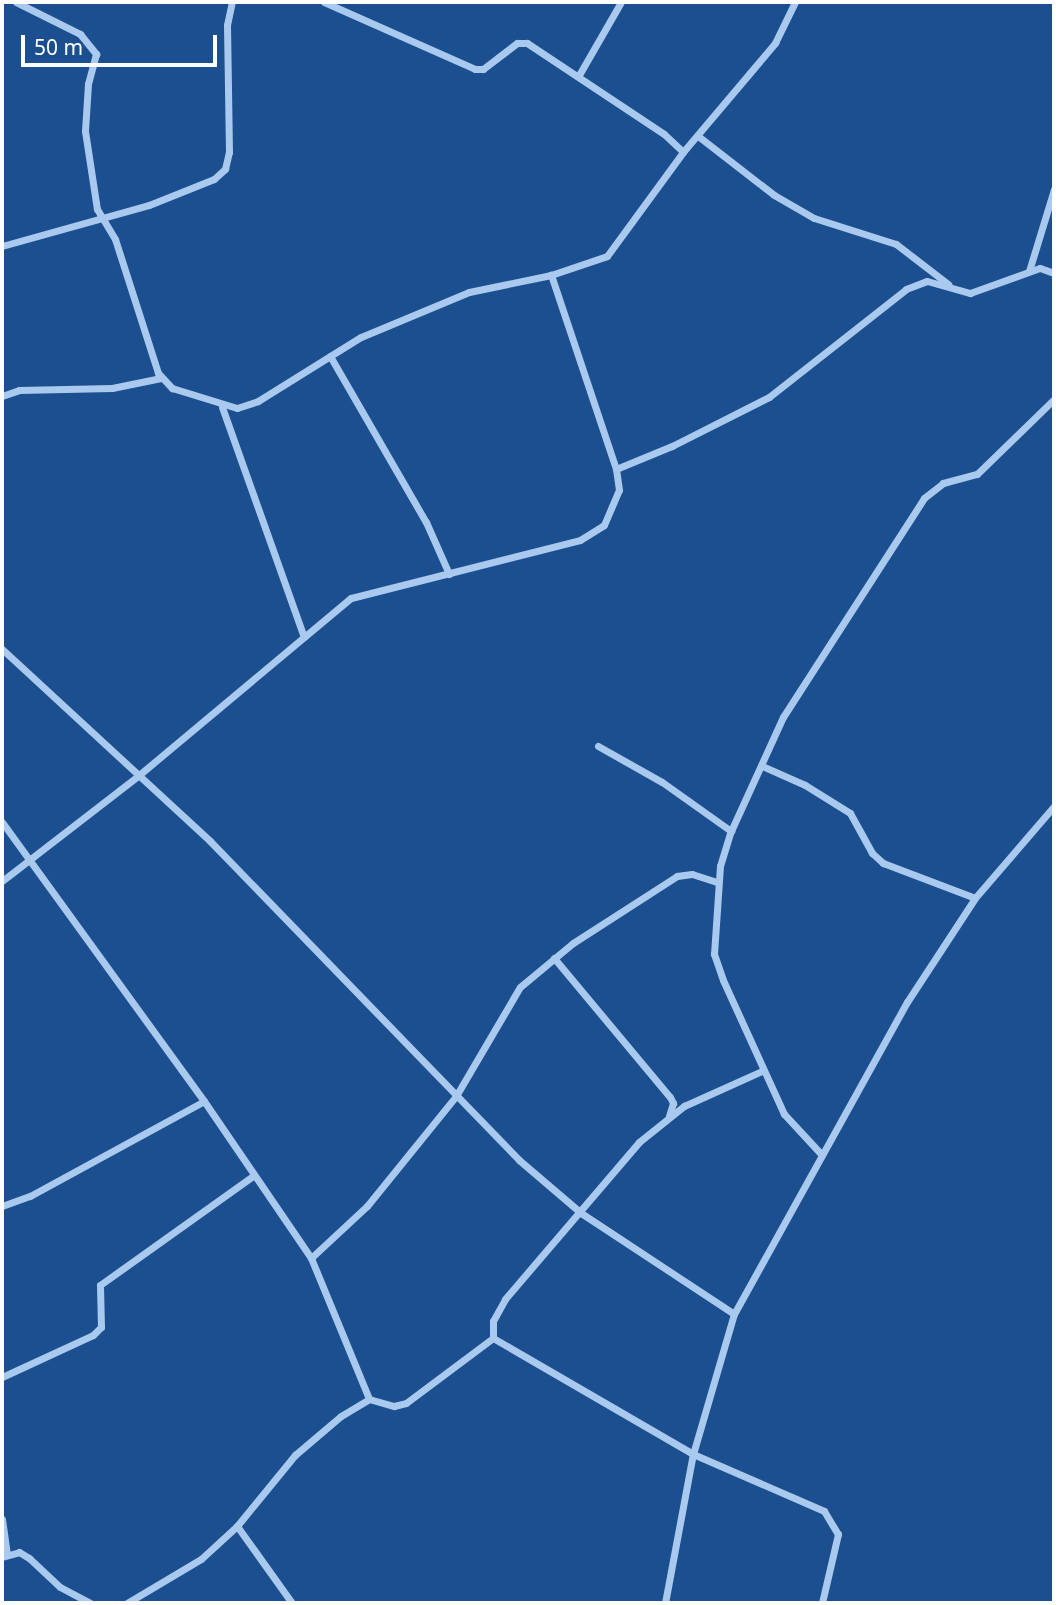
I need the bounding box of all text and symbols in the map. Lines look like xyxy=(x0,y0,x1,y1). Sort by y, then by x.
scale bar xyxy=(24,21,220,65)
text: 50 m xyxy=(34,33,83,61)

